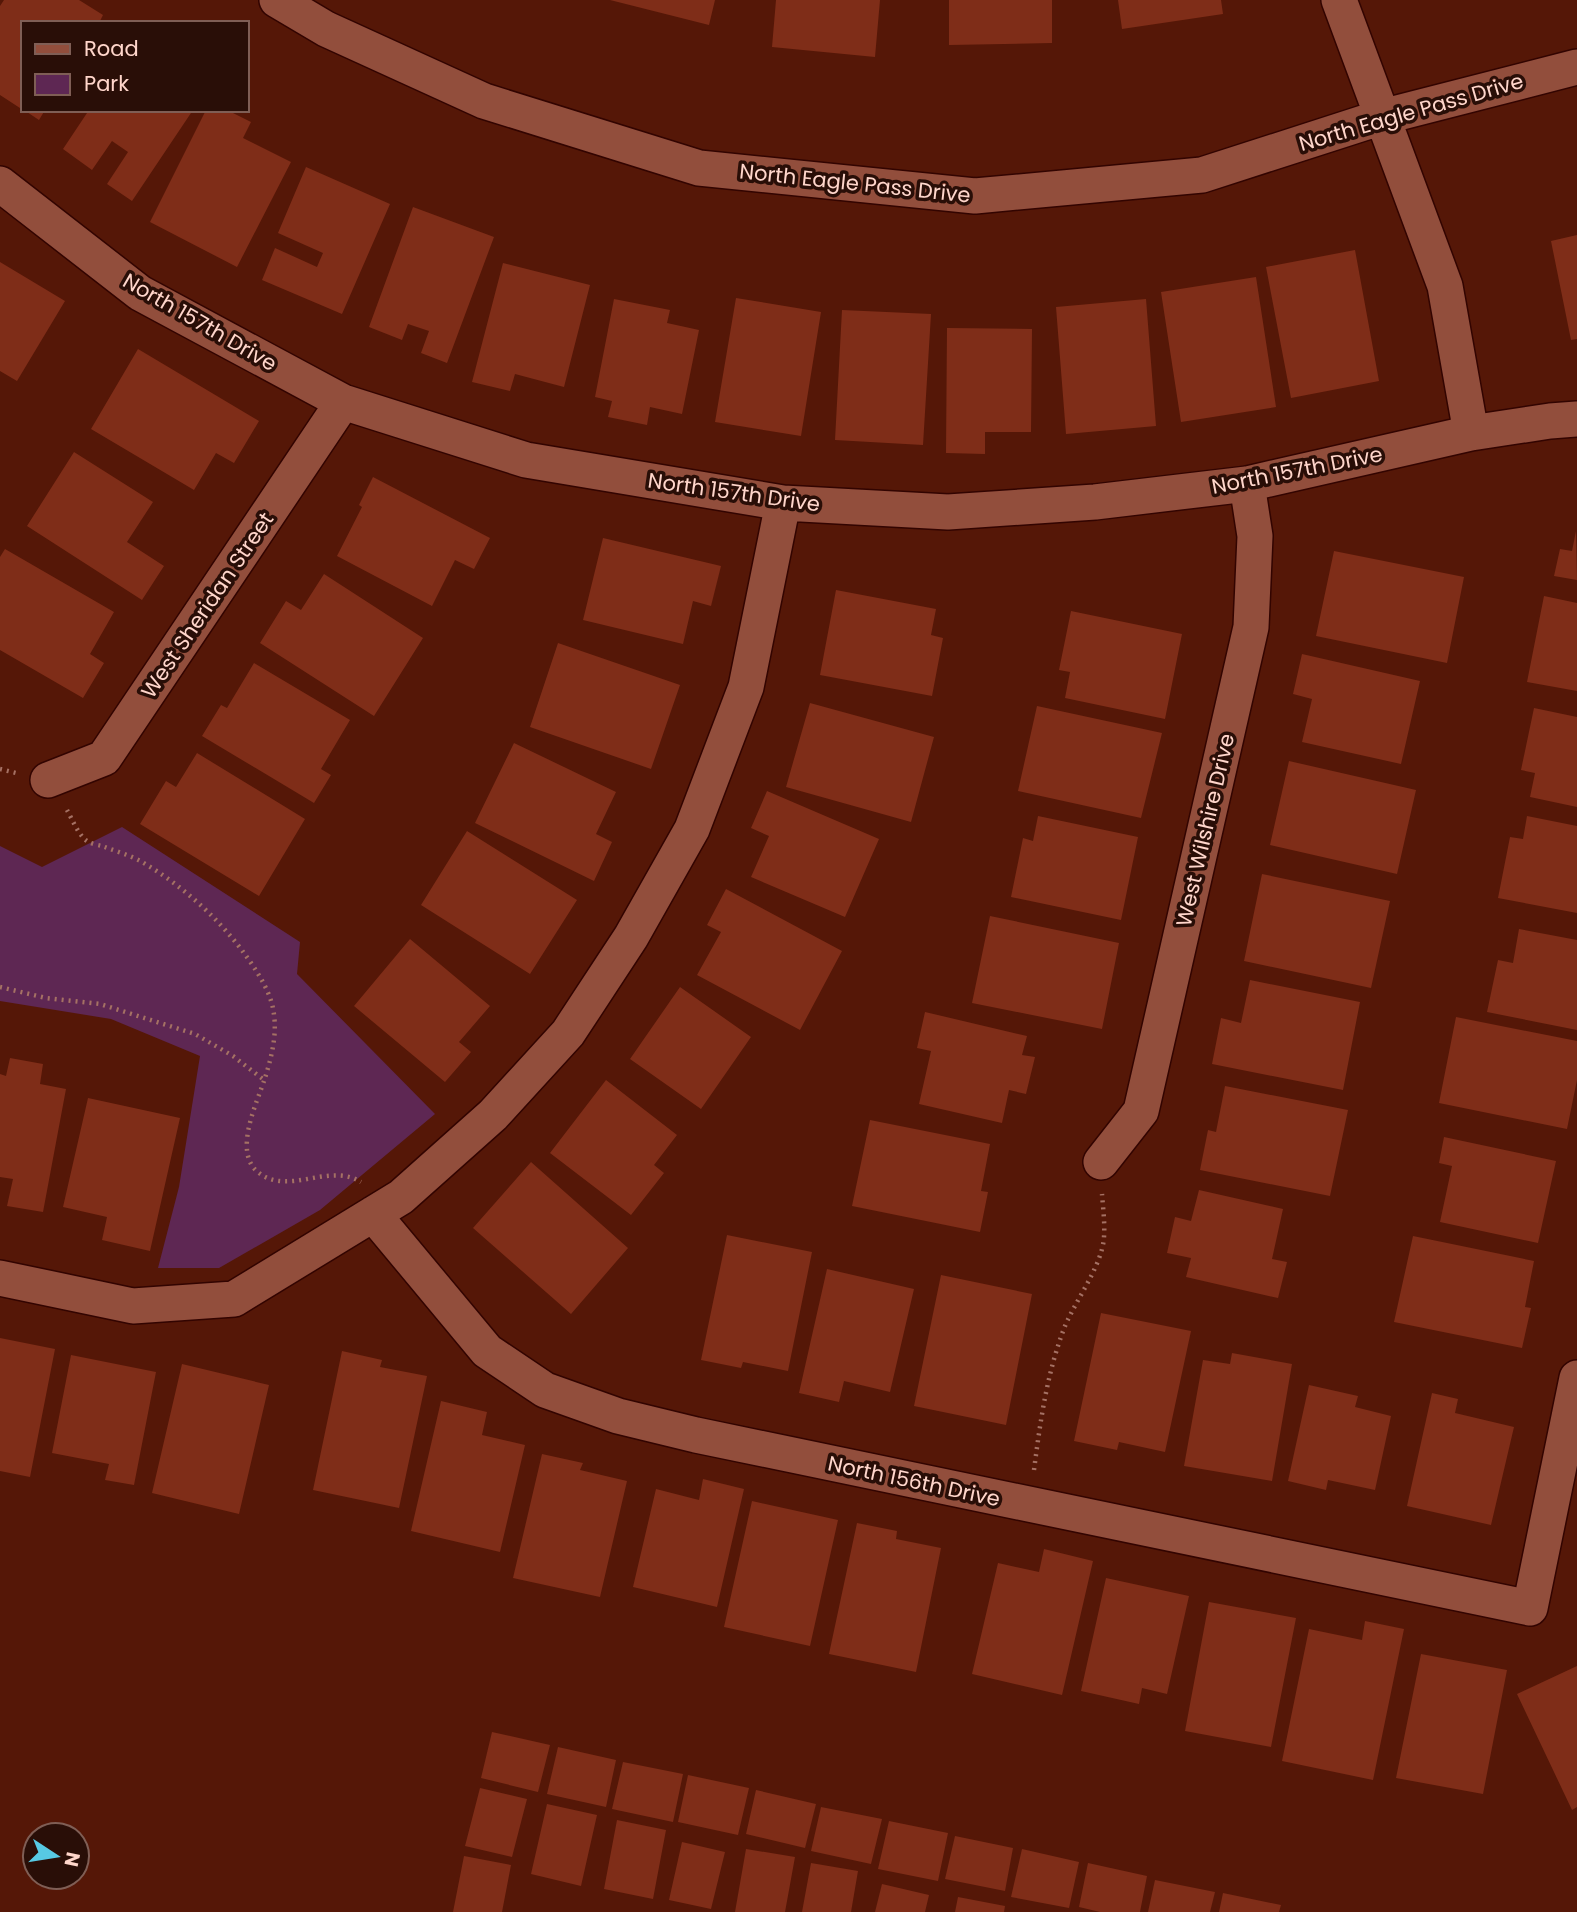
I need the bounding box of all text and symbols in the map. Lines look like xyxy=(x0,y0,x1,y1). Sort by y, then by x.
legend xyxy=(21,21,248,112)
text: Road xyxy=(84,34,139,63)
street label: North Eagle Pass Drive xyxy=(1295,66,1527,158)
text: Park xyxy=(84,69,129,98)
street label: North Eagle Pass Drive xyxy=(738,156,972,210)
street label: North 157th Drive xyxy=(118,266,282,378)
street label: North 157th Drive xyxy=(1209,439,1385,501)
street label: North 157th Drive xyxy=(646,466,822,518)
street label: West Sheridan Street xyxy=(134,506,280,704)
street label: West Wilshire Drive xyxy=(1169,731,1241,929)
street label: North 156th Drive xyxy=(825,1449,1003,1513)
north arrow xyxy=(21,1821,91,1891)
text: N xyxy=(57,1850,87,1869)

